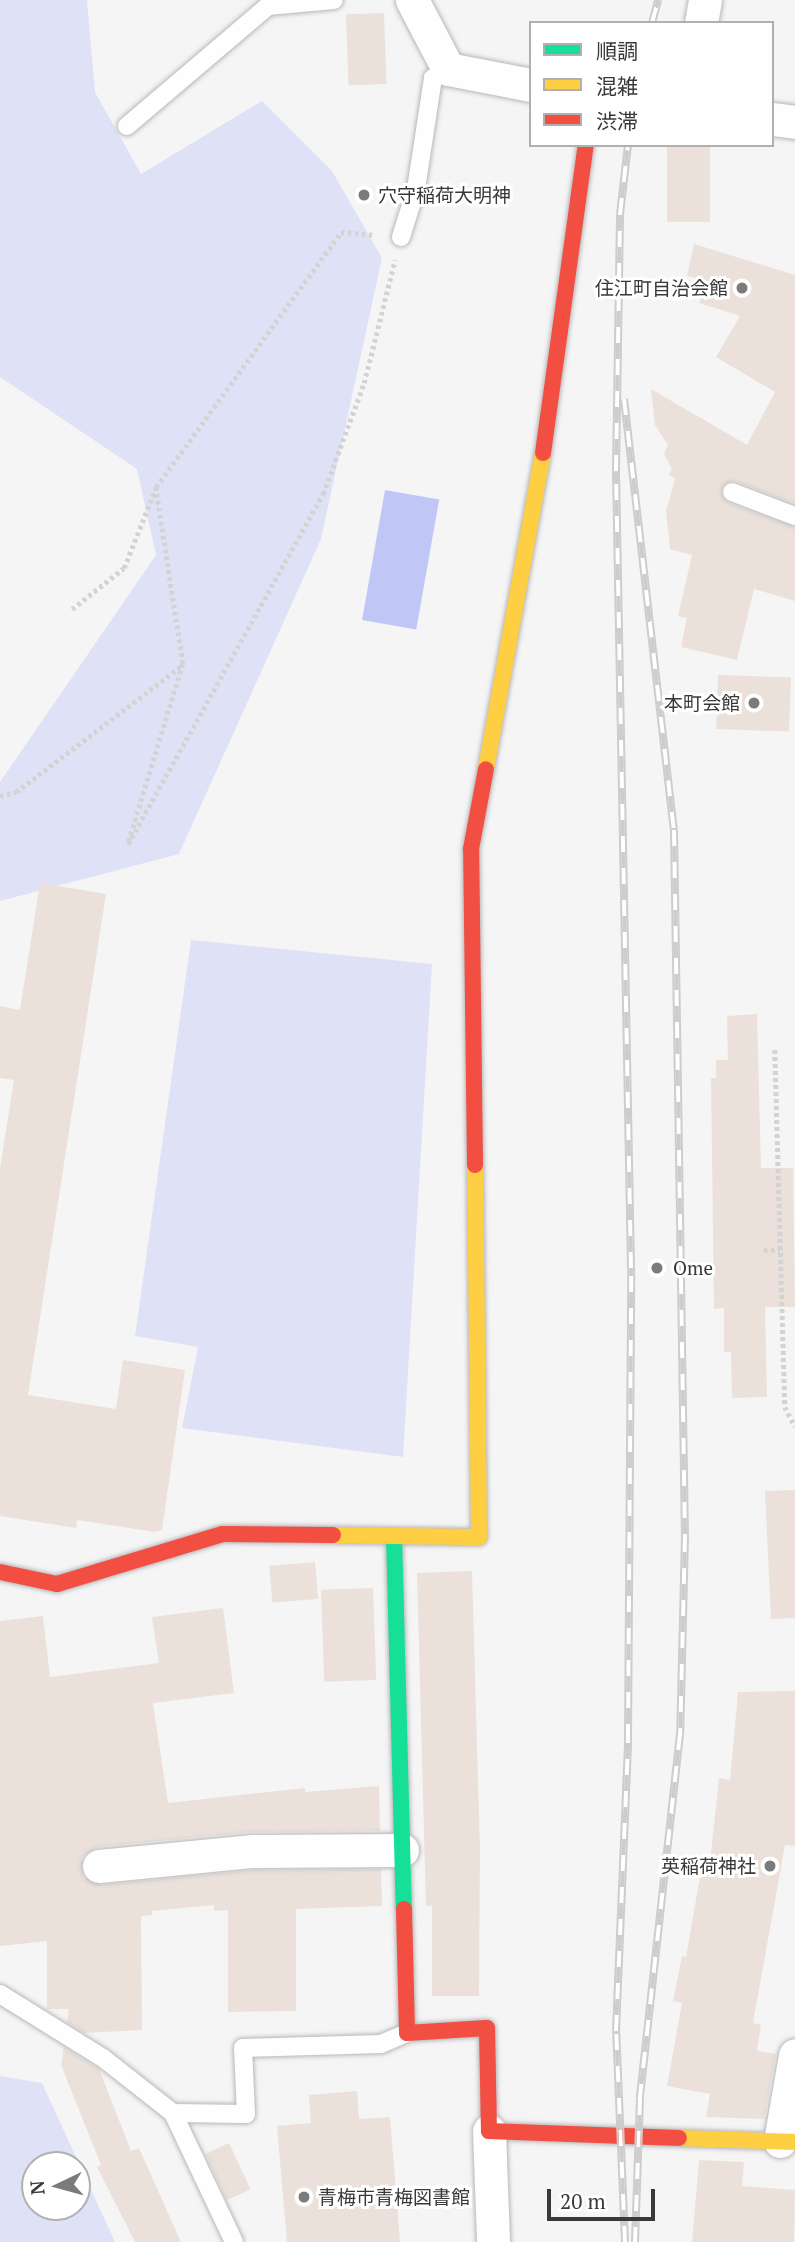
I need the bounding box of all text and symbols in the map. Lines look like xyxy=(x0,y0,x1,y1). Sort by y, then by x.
legend xyxy=(529,21,774,147)
text: 順調 xyxy=(596,37,638,65)
text: 混雑 xyxy=(596,72,638,100)
text: 渋滞 xyxy=(596,107,638,135)
place label: 穴守稲荷大明神 xyxy=(378,184,511,206)
marker: 穴守稲荷大明神 xyxy=(356,187,372,203)
place label: 住江町自治会館 xyxy=(595,277,728,299)
marker: 住江町自治会館 xyxy=(734,280,750,296)
place label: 本町会館 xyxy=(664,692,740,714)
marker: 本町会館 xyxy=(746,695,762,711)
place label: Ome xyxy=(673,1257,713,1279)
marker: Ome xyxy=(647,1258,667,1278)
place label: 英稲荷神社 xyxy=(661,1855,756,1877)
marker: 英稲荷神社 xyxy=(762,1858,778,1874)
north arrow xyxy=(21,2151,91,2221)
scale bar xyxy=(550,2176,658,2220)
text: N xyxy=(23,2179,50,2196)
place label: 青梅市青梅図書館 xyxy=(318,2186,470,2208)
text: 20 m xyxy=(560,2187,606,2215)
marker: 青梅市青梅図書館 xyxy=(296,2189,312,2205)

